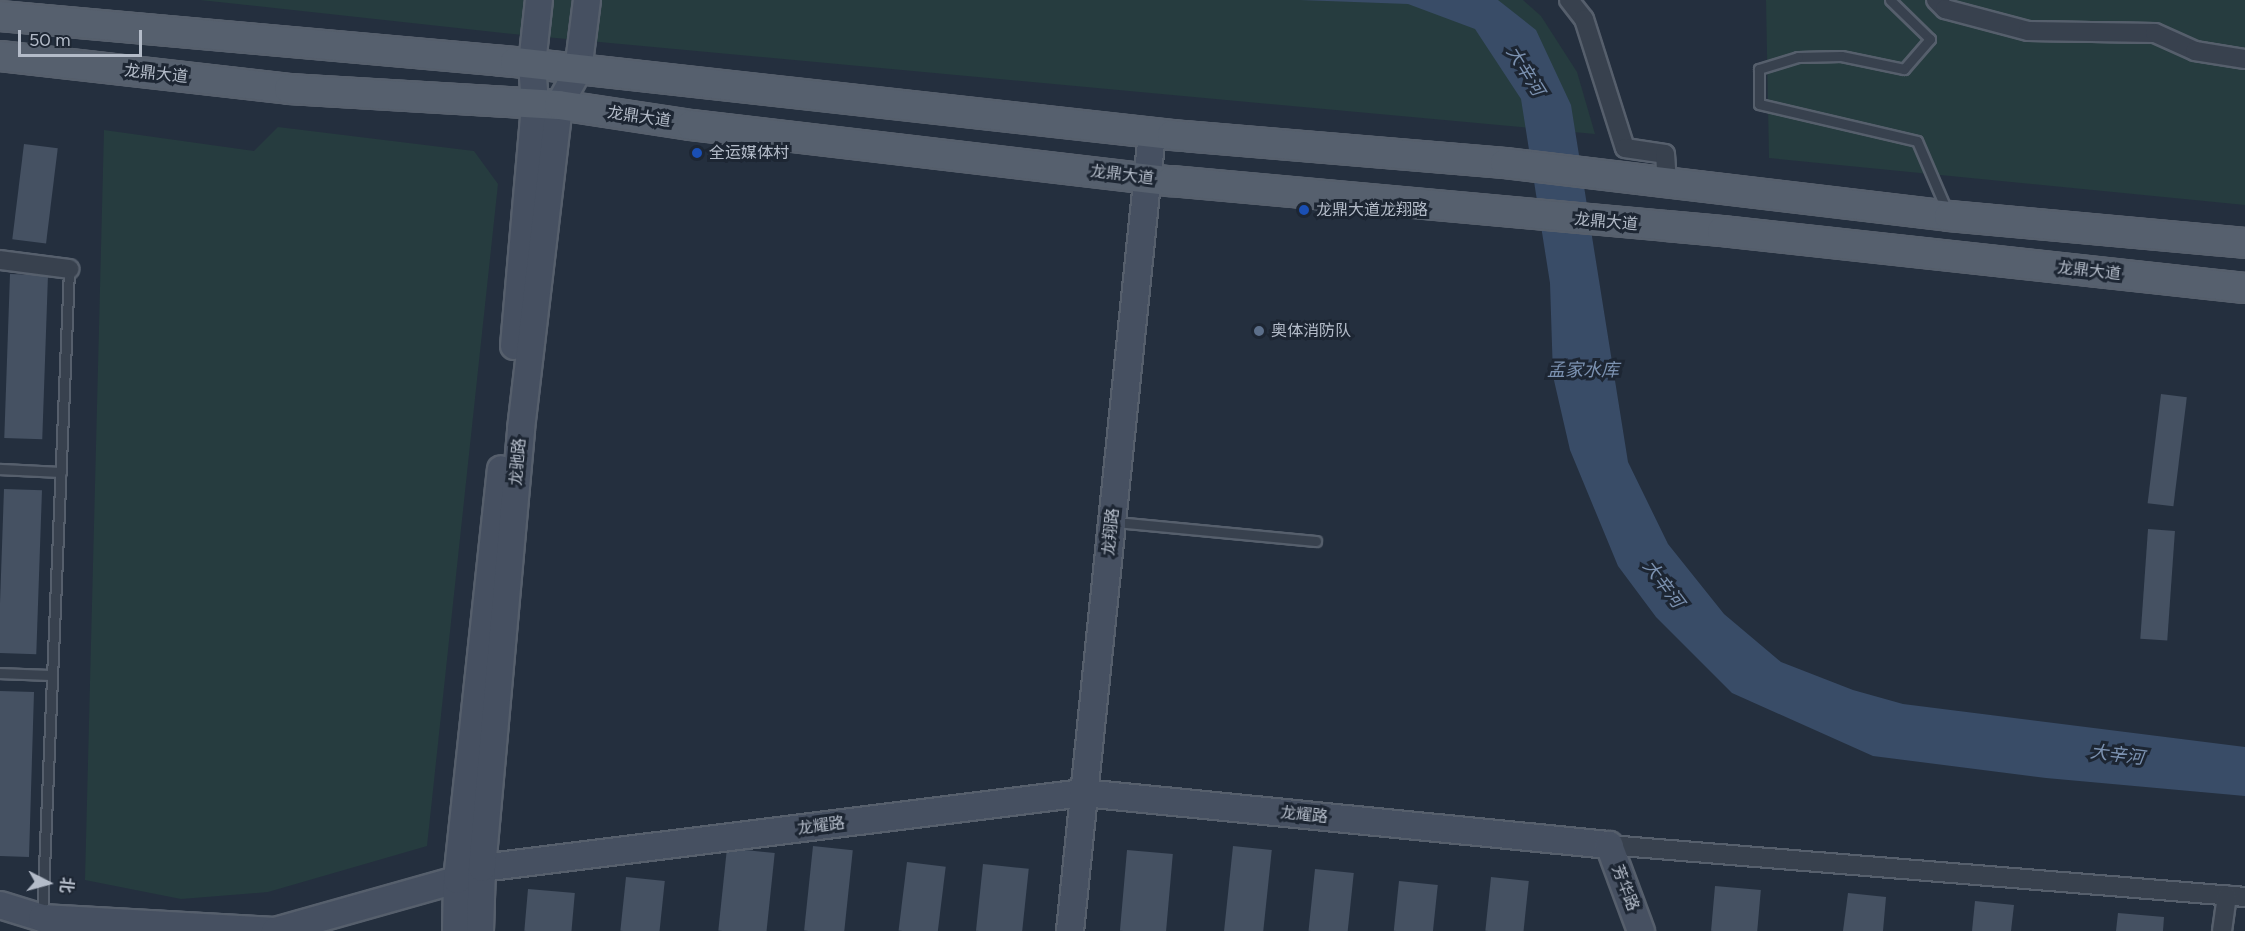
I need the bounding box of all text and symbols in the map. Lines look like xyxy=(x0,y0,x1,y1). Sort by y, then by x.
scale bar xyxy=(21,18,146,56)
text: 50 m xyxy=(29,29,71,51)
water label: 大辛河 xyxy=(1502,42,1548,100)
street label: 龙鼎大道 xyxy=(123,61,189,87)
street label: 龙鼎大道 xyxy=(606,103,672,131)
place label: 全运媒体村 xyxy=(709,143,789,163)
marker: 全运媒体村 xyxy=(690,146,704,160)
street label: 龙鼎大道 xyxy=(1089,162,1155,188)
place label: 龙鼎大道龙翔路 xyxy=(1316,200,1428,220)
marker: 龙鼎大道龙翔路 xyxy=(1297,203,1311,217)
street label: 龙鼎大道 xyxy=(1573,210,1639,234)
street label: 龙鼎大道 xyxy=(2056,258,2122,284)
place label: 奥体消防队 xyxy=(1271,321,1351,341)
marker: 奥体消防队 xyxy=(1252,324,1266,338)
water label: 孟家水库 xyxy=(1547,359,1619,381)
street label: 龙驰路 xyxy=(506,437,530,487)
street label: 龙翔路 xyxy=(1099,507,1123,557)
water label: 大辛河 xyxy=(1638,556,1688,612)
water label: 大辛河 xyxy=(2089,741,2145,769)
street label: 龙耀路 xyxy=(1279,803,1329,827)
street label: 龙耀路 xyxy=(796,814,846,838)
north arrow xyxy=(18,853,78,913)
street label: 芳华路 xyxy=(1607,862,1643,914)
text: 北 xyxy=(56,876,77,894)

